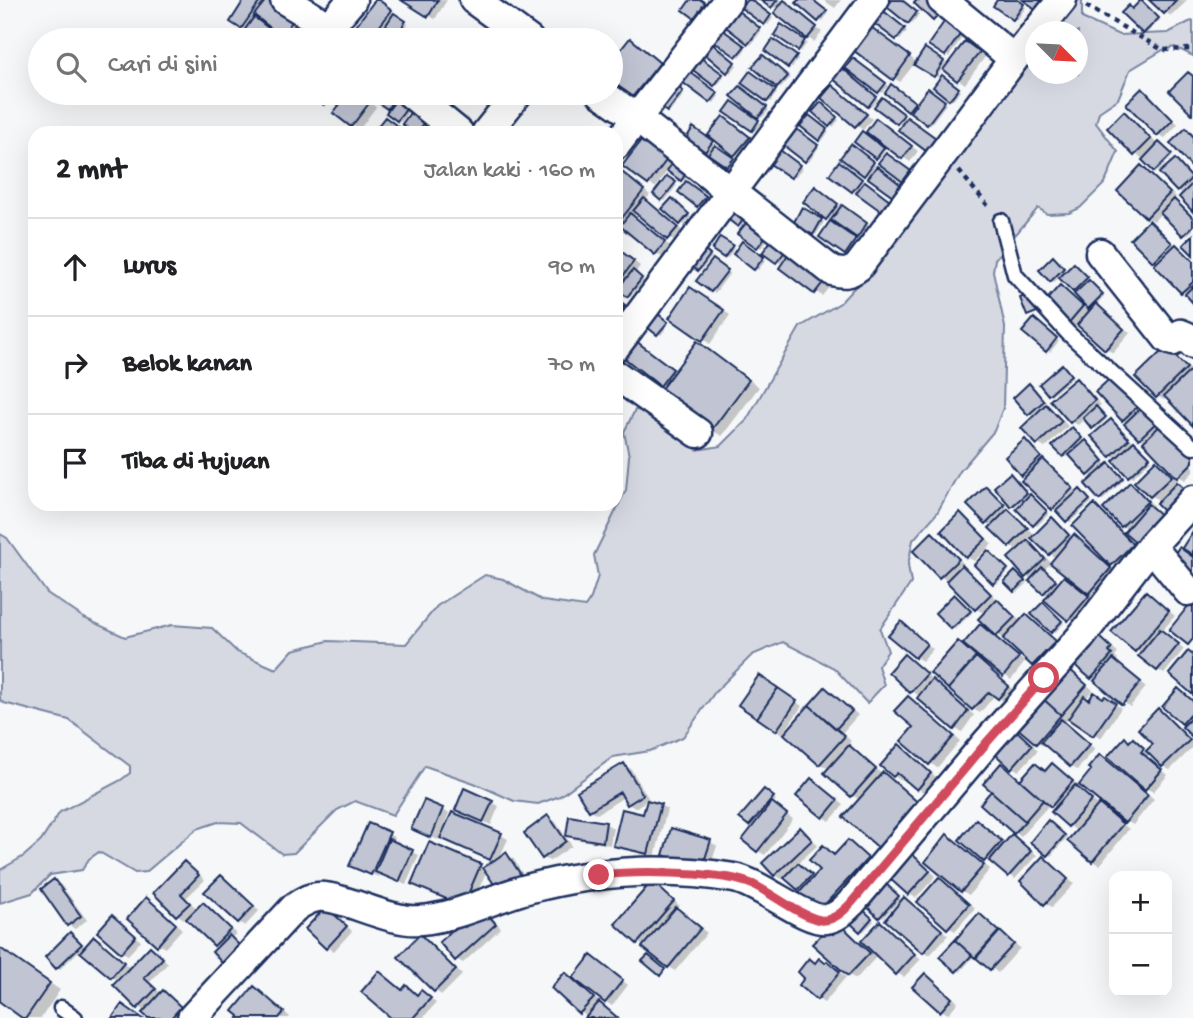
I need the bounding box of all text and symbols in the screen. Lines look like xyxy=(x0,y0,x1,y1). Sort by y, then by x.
north arrow xyxy=(1025,21,1088,84)
search box xyxy=(28,28,623,105)
icon: search xyxy=(52,48,90,86)
text: Cari di sini xyxy=(108,51,218,82)
text: 2 mnt xyxy=(56,154,126,189)
text: Jalan kaki · 160 m xyxy=(424,158,595,185)
icon: ahead xyxy=(56,248,94,286)
text: Lurus xyxy=(123,252,176,283)
text: 90 m xyxy=(549,254,595,281)
icon: right xyxy=(56,346,94,384)
text: Belok kanan xyxy=(123,350,252,381)
text: 70 m xyxy=(548,352,595,379)
icon: arrive xyxy=(56,444,94,482)
text: Tiba di tujuan xyxy=(123,448,269,479)
route start xyxy=(1028,662,1059,693)
route end xyxy=(583,859,614,890)
map controls xyxy=(1109,871,1172,997)
button: + xyxy=(1109,871,1172,934)
button: − xyxy=(1109,934,1172,997)

